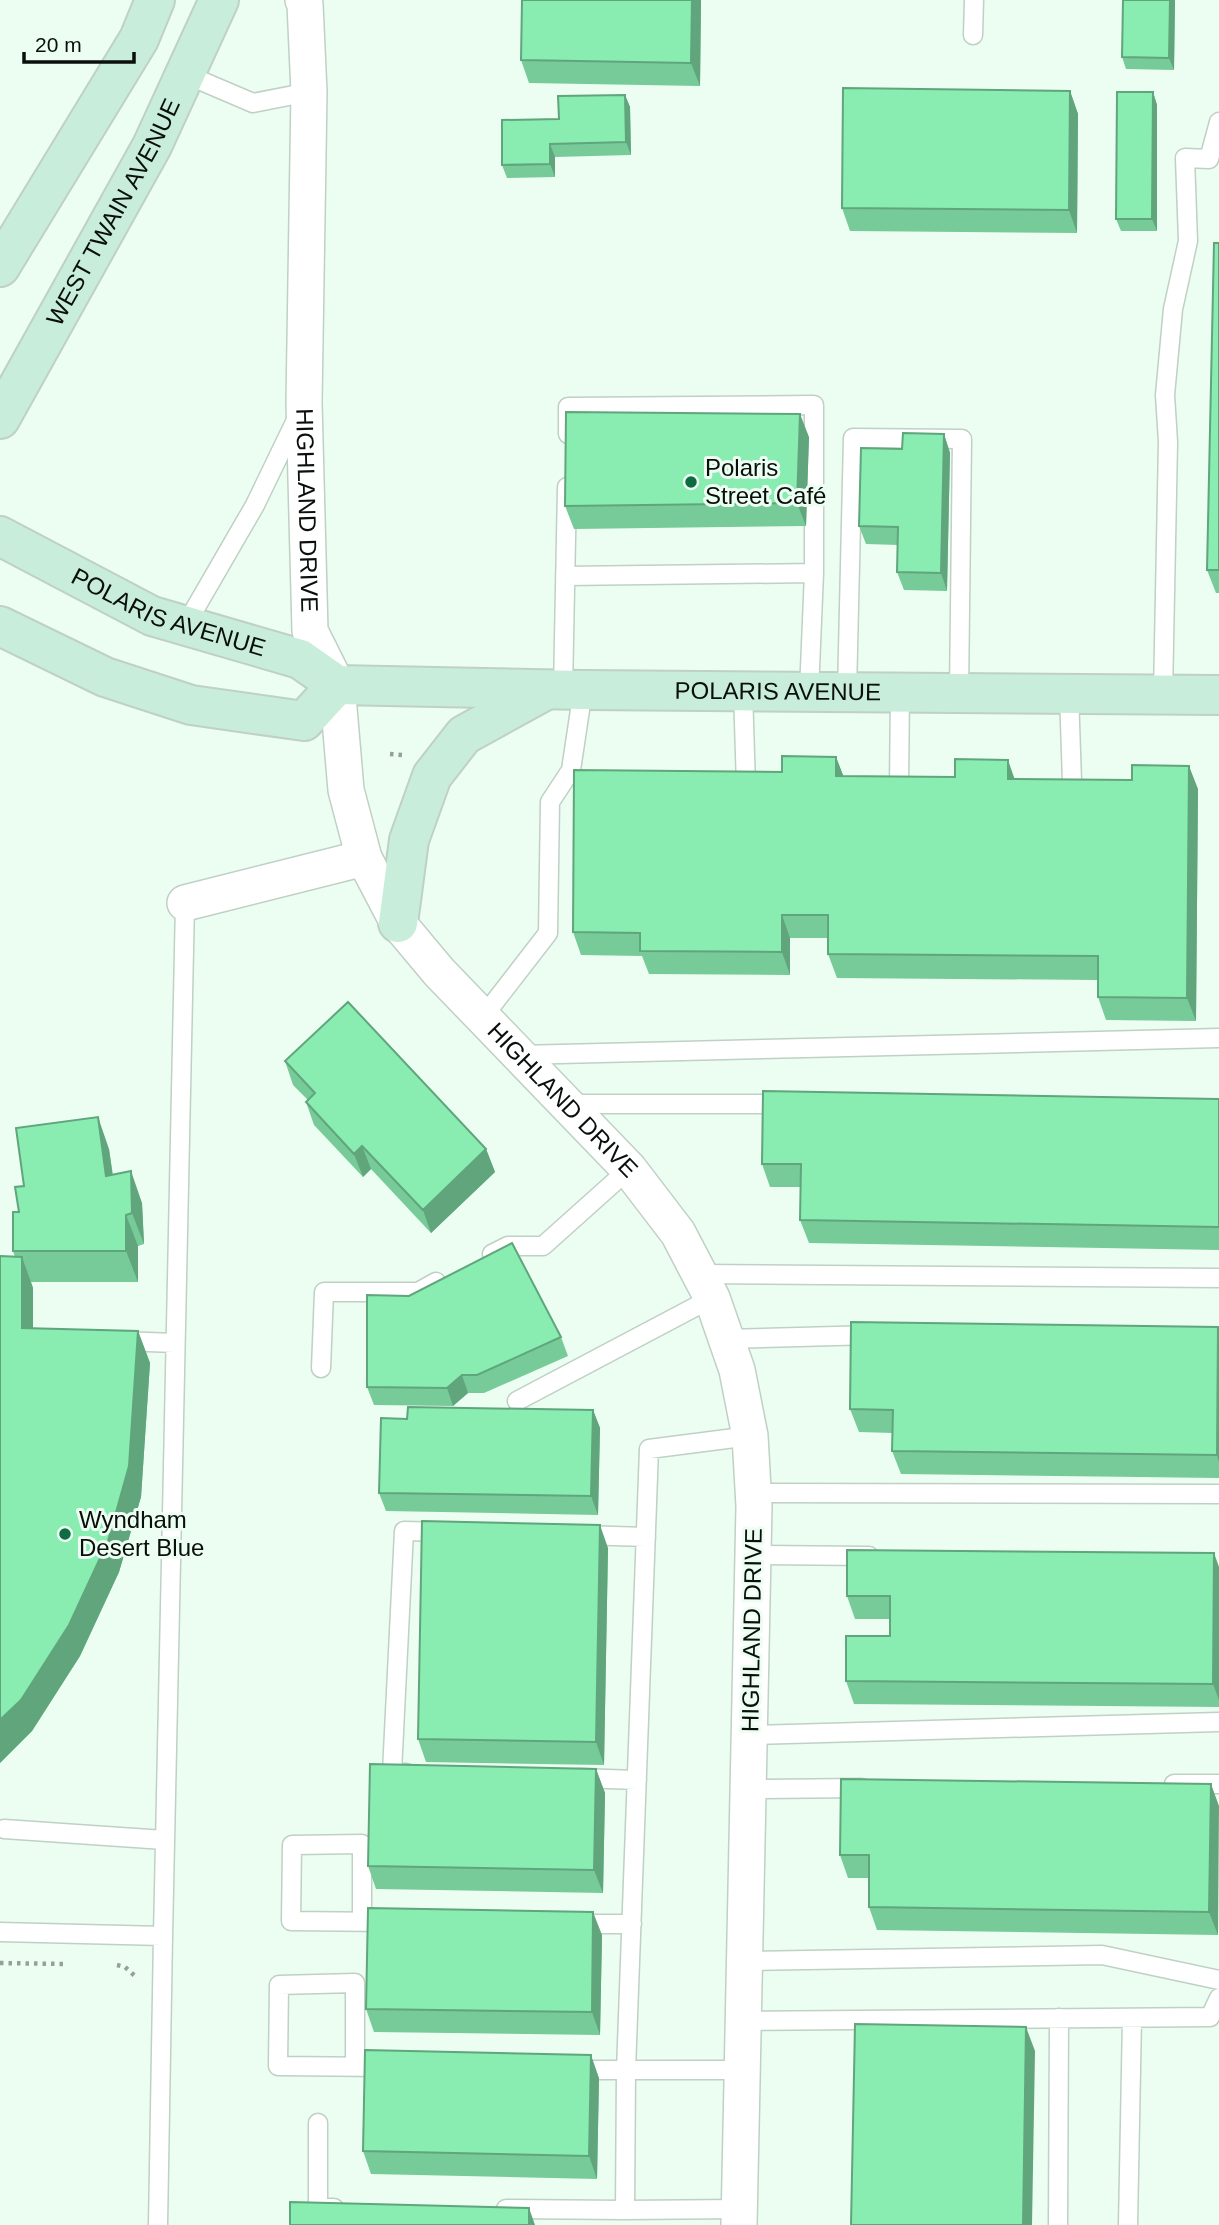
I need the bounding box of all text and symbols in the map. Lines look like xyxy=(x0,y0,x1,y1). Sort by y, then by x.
scale bar xyxy=(24,21,135,65)
text: 20 m xyxy=(35,33,82,56)
street label: WEST TWAIN AVENUE xyxy=(41,94,185,330)
street label: HIGHLAND DRIVE xyxy=(291,408,324,613)
place label: Polaris Street Café xyxy=(705,454,826,509)
marker: Polaris Street Café xyxy=(683,474,699,490)
street label: POLARIS AVENUE xyxy=(67,562,269,661)
street label: POLARIS AVENUE xyxy=(675,677,881,705)
street label: HIGHLAND DRIVE xyxy=(482,1017,643,1183)
place label: Wyndham Desert Blue xyxy=(79,1506,204,1561)
marker: Wyndham Desert Blue xyxy=(57,1526,73,1542)
street label: HIGHLAND DRIVE xyxy=(736,1528,767,1732)

